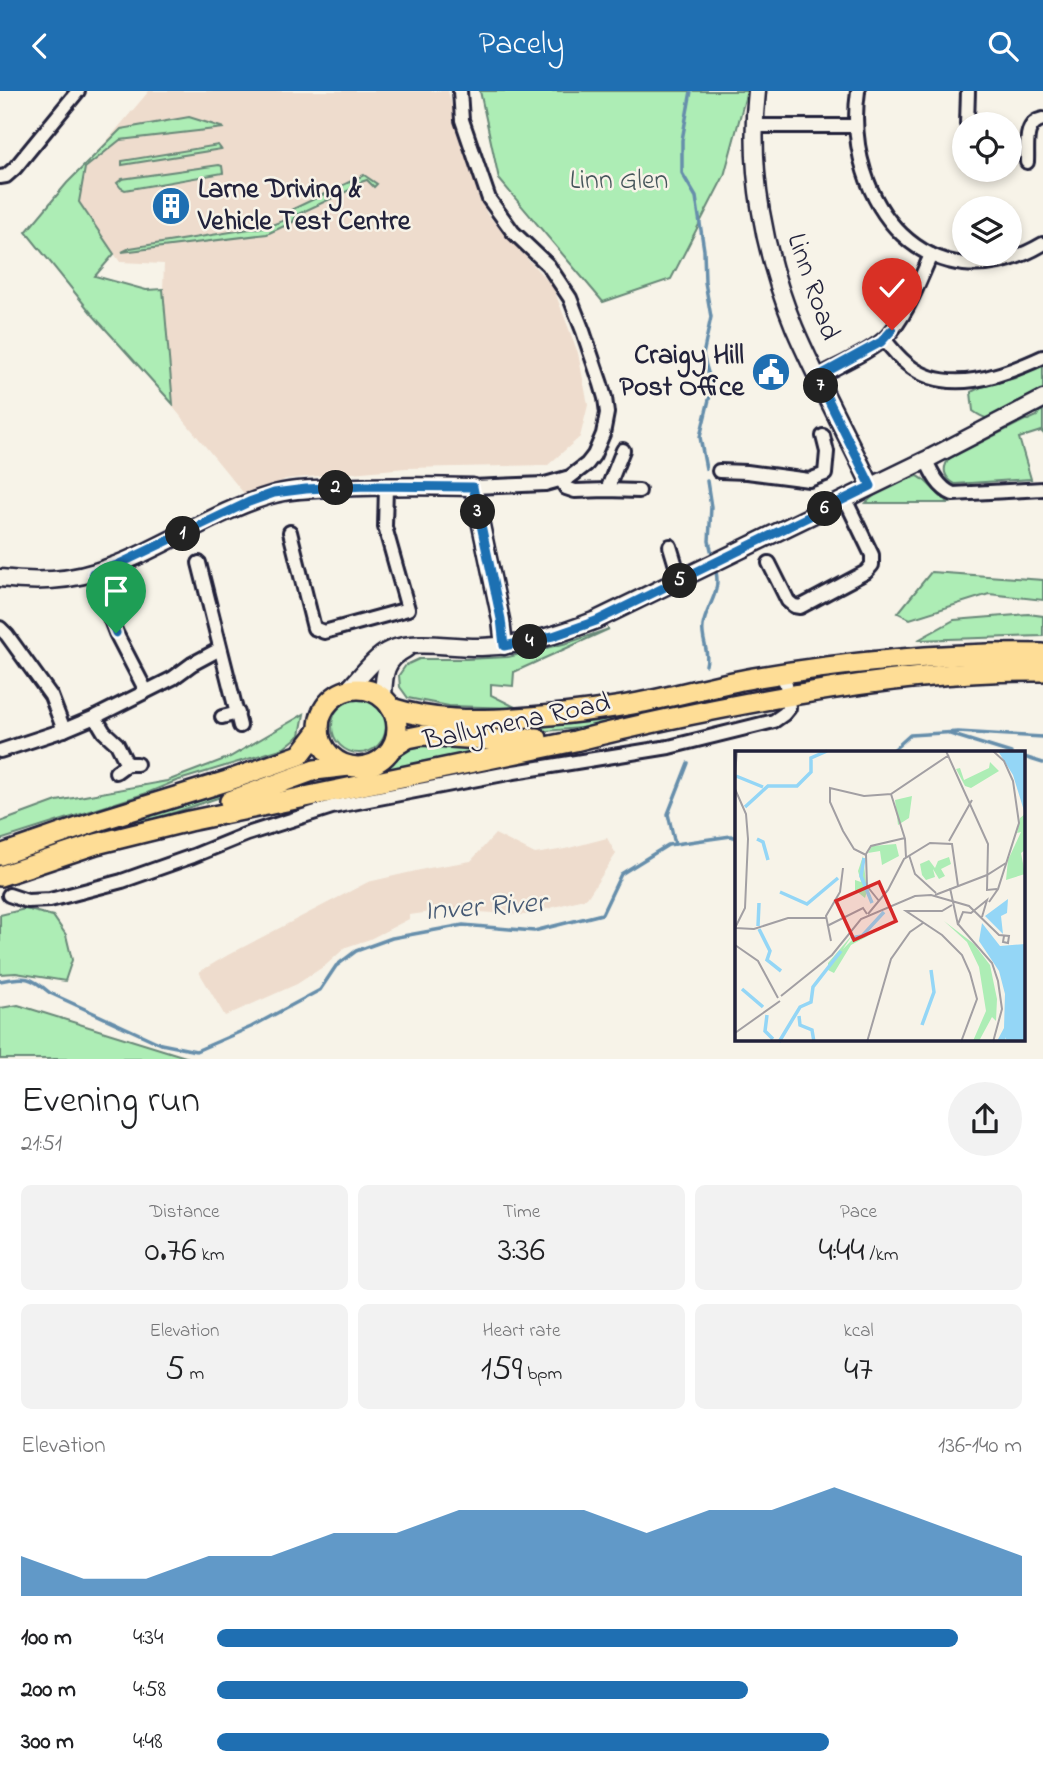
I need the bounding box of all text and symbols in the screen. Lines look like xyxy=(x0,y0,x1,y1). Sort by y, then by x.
text: Pacely xyxy=(479,22,564,69)
icon: back xyxy=(21,27,59,65)
icon: search xyxy=(984,27,1022,65)
map controls xyxy=(952,112,1022,266)
button: locate xyxy=(952,112,1022,182)
park label: Linn Glen xyxy=(570,161,668,202)
place label: Larne Driving & Vehicle Test Centre xyxy=(197,170,412,243)
building icon: Larne Driving & Vehicle Test Centre xyxy=(150,185,192,227)
button: layers xyxy=(952,196,1022,266)
street label: Linn Road xyxy=(775,228,850,346)
pin xyxy=(862,258,922,330)
icon: check xyxy=(873,269,911,307)
place label: Craigy Hill Post Office xyxy=(619,336,745,409)
public building icon: Craigy Hill Post Office xyxy=(750,351,792,393)
pin: 7 xyxy=(804,369,838,403)
text: 7 xyxy=(817,372,824,399)
pin: 2 xyxy=(318,471,354,505)
text: 2 xyxy=(331,474,340,501)
pin: 6 xyxy=(808,491,842,527)
pin: 3 xyxy=(461,495,496,529)
text: 6 xyxy=(820,495,829,522)
text: 3 xyxy=(474,498,481,525)
pin: 1 xyxy=(166,517,200,551)
text: 1 xyxy=(179,520,186,547)
pin xyxy=(86,561,146,633)
pin: 5 xyxy=(662,563,698,599)
text: 5 xyxy=(674,567,685,594)
icon: arrive xyxy=(97,572,135,610)
pin: 4 xyxy=(512,625,548,659)
text: 4 xyxy=(526,628,533,655)
street label: Ballymena Road xyxy=(419,683,614,763)
inset map xyxy=(735,751,1026,1042)
water label: Inver River xyxy=(423,882,551,934)
text: Evening run xyxy=(21,1074,200,1130)
button: share xyxy=(948,1082,1022,1156)
text: 21:51 xyxy=(21,1128,62,1161)
text: Distance xyxy=(150,1199,220,1226)
text: Time xyxy=(503,1199,540,1226)
text: Pace xyxy=(840,1199,877,1226)
text: 0.76 xyxy=(145,1226,197,1277)
text: 3:36 xyxy=(498,1226,545,1277)
text: 4:44 xyxy=(819,1226,865,1277)
text: km xyxy=(197,1242,224,1269)
text: /km xyxy=(865,1242,898,1269)
text: Elevation xyxy=(150,1318,219,1345)
text: Heart rate xyxy=(483,1318,560,1345)
text: kcal xyxy=(843,1318,874,1345)
text: 5 xyxy=(165,1345,185,1396)
text: 159 xyxy=(481,1345,522,1396)
text: 47 xyxy=(844,1345,873,1396)
text: m xyxy=(185,1361,204,1388)
text: bpm xyxy=(522,1361,562,1388)
text: Elevation xyxy=(21,1430,106,1463)
text: 136–140 m xyxy=(938,1430,1022,1463)
text: 100 m xyxy=(21,1622,72,1655)
text: 4:34 xyxy=(133,1622,163,1655)
text: 200 m xyxy=(21,1674,76,1707)
text: 4:58 xyxy=(133,1674,166,1707)
text: 300 m xyxy=(21,1726,74,1759)
text: 4:48 xyxy=(133,1726,163,1759)

